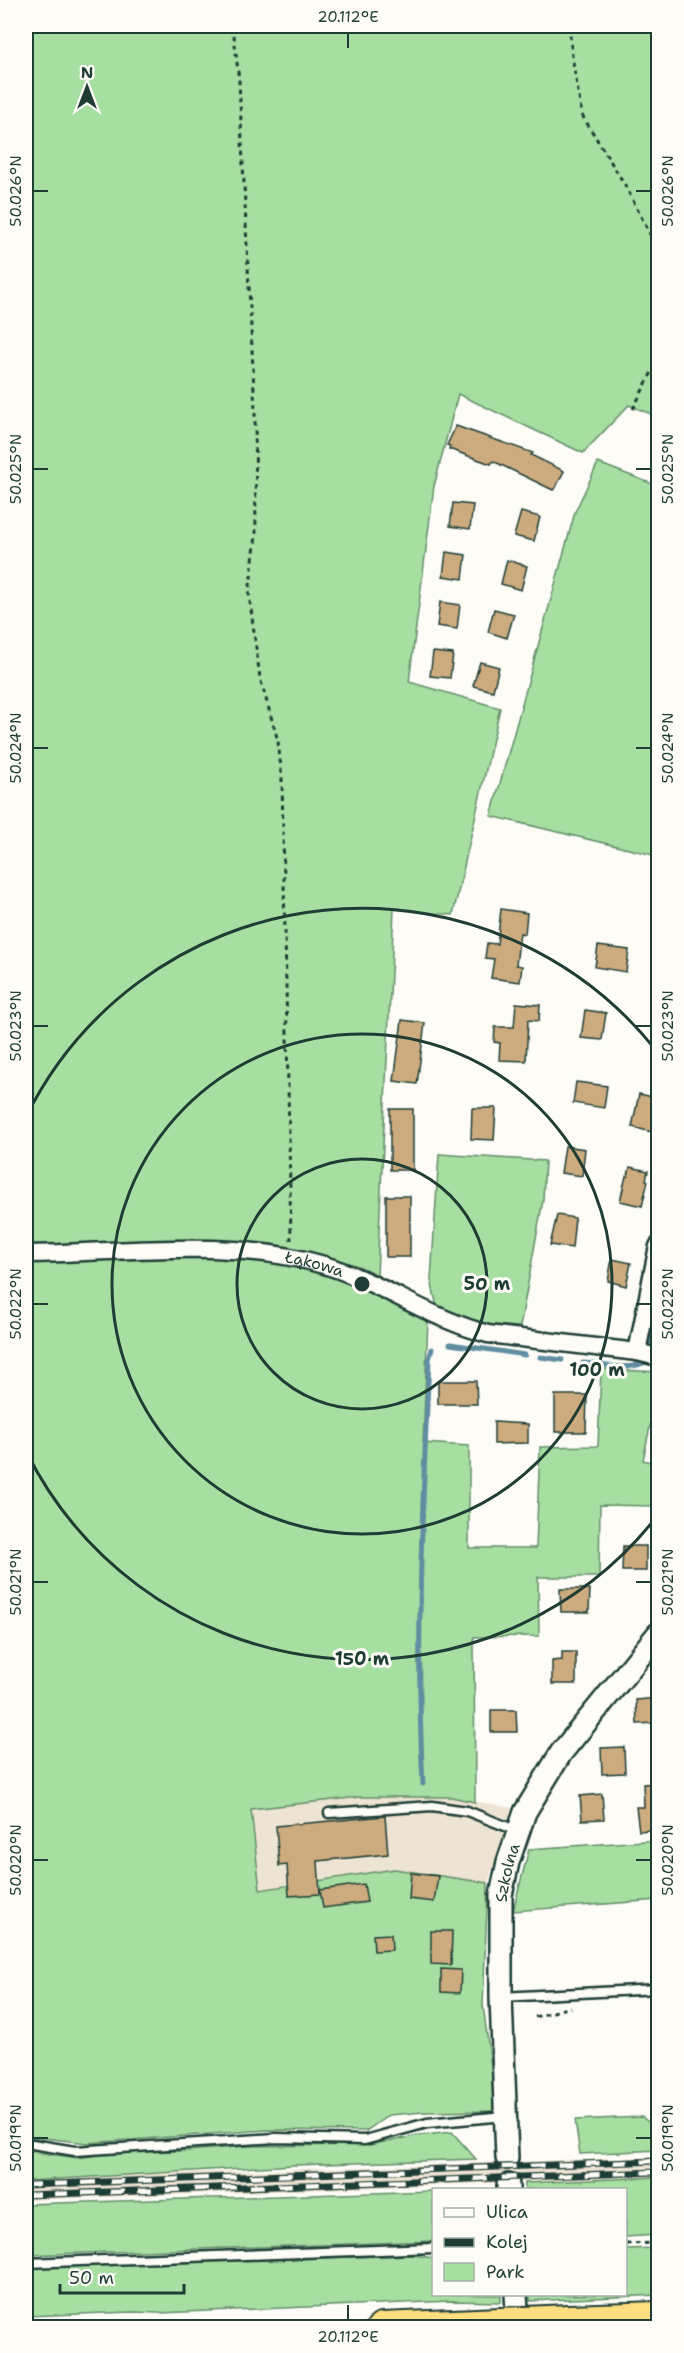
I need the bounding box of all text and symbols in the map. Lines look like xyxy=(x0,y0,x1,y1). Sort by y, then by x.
text: 20.112°E xyxy=(317,7,379,27)
north arrow xyxy=(57,57,117,117)
text: N xyxy=(81,62,93,83)
text: 50.026°N xyxy=(6,155,26,227)
text: 50.026°N xyxy=(658,155,678,227)
text: 50.025°N xyxy=(6,434,26,504)
text: 50.025°N xyxy=(658,434,678,504)
text: 50.024°N xyxy=(6,712,26,784)
text: 50.024°N xyxy=(658,712,678,784)
text: 50.023°N xyxy=(6,990,26,1062)
text: 50.023°N xyxy=(658,990,678,1062)
street label: Łąkowa xyxy=(282,1246,347,1282)
text: 50.022°N xyxy=(6,1268,26,1340)
text: 50.022°N xyxy=(658,1268,678,1340)
text: 50 m xyxy=(464,1272,511,1296)
centre of rings xyxy=(352,1274,372,1294)
text: 100 m xyxy=(569,1358,625,1382)
text: 50.021°N xyxy=(6,1549,26,1616)
text: 50.021°N xyxy=(658,1549,678,1616)
text: 150 m xyxy=(335,1647,390,1671)
text: 50.020°N xyxy=(6,1824,26,1896)
text: 50.020°N xyxy=(658,1824,678,1896)
street label: Szkolna xyxy=(491,1840,525,1902)
text: 50.019°N xyxy=(6,2104,26,2172)
text: 50.019°N xyxy=(658,2104,678,2172)
legend xyxy=(432,2188,627,2296)
text: Ulica xyxy=(486,2200,528,2224)
text: Kolej xyxy=(486,2230,528,2254)
scale bar xyxy=(60,2257,184,2295)
text: Park xyxy=(486,2260,525,2284)
text: 50 m xyxy=(69,2266,114,2290)
text: 20.112°E xyxy=(317,2327,379,2347)

